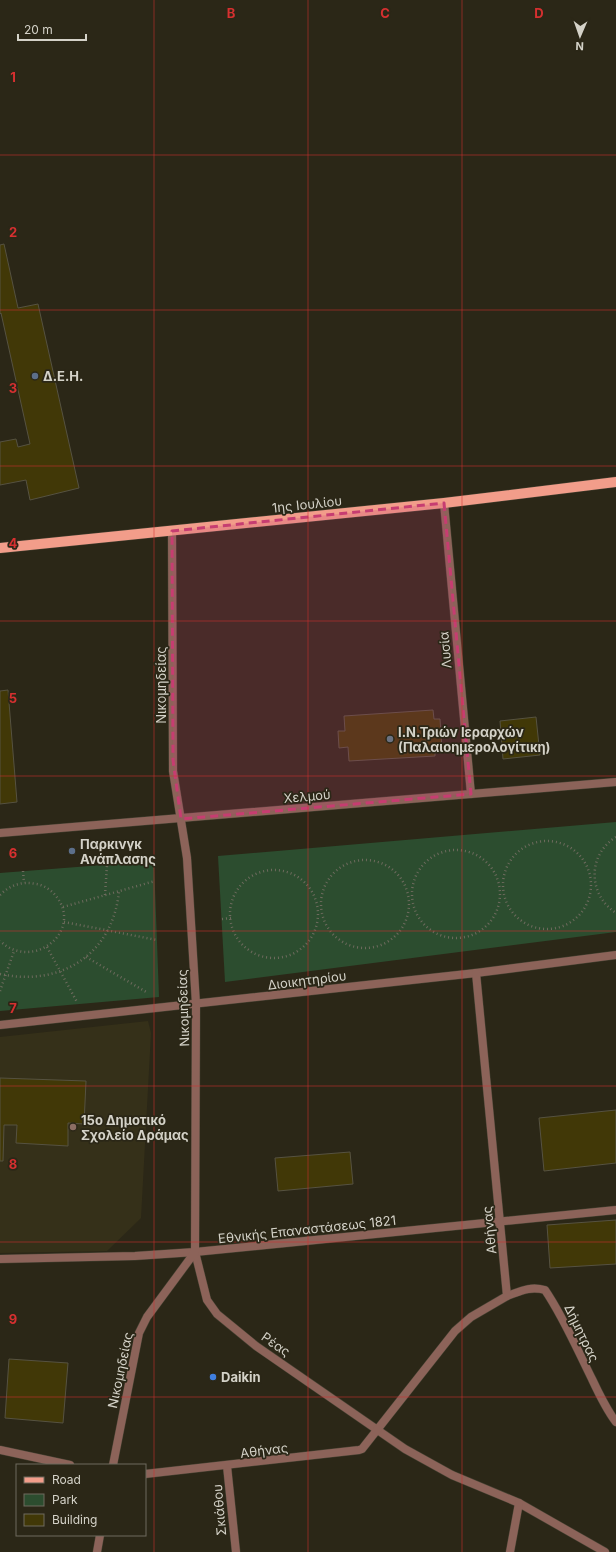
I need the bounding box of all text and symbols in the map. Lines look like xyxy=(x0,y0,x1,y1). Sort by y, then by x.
text: B xyxy=(227,5,236,21)
text: C xyxy=(380,5,390,21)
text: D xyxy=(534,5,544,21)
scale bar xyxy=(18,16,86,42)
north arrow xyxy=(560,16,600,56)
text: 20 m xyxy=(24,22,53,37)
text: N xyxy=(575,39,584,53)
text: 1 xyxy=(10,69,16,85)
text: 2 xyxy=(9,224,17,240)
place label: Δ.Ε.Η. xyxy=(43,368,83,384)
marker: Δ.Ε.Η. xyxy=(30,371,40,381)
text: 3 xyxy=(9,380,17,396)
street label: 1ης Ιουλίου xyxy=(271,492,343,516)
text: 4 xyxy=(9,535,18,551)
street label: Λυσία xyxy=(435,631,455,669)
street label: Νικομηδείας xyxy=(153,646,169,724)
text: 5 xyxy=(9,690,17,706)
place label: Ι.Ν.Τριών Ιεραρχών (Παλαιοημερολογίτικη) xyxy=(398,724,551,755)
marker: Ι.Ν.Τριών Ιεραρχών (Παλαιοημερολογίτικη) xyxy=(385,734,395,744)
street label: Χελμού xyxy=(283,786,331,806)
place label: Παρκινγκ Ανάπλασης xyxy=(80,836,156,867)
text: 6 xyxy=(9,845,17,861)
marker: Παρκινγκ Ανάπλασης xyxy=(67,846,77,856)
street label: Διοικητηρίου xyxy=(267,967,347,993)
street label: Νικομηδείας xyxy=(174,969,192,1047)
text: 7 xyxy=(9,1000,17,1016)
place label: 15ο Δημοτικό Σχολείο Δράμας xyxy=(81,1112,189,1143)
marker: 15ο Δημοτικό Σχολείο Δράμας xyxy=(68,1122,78,1132)
text: 8 xyxy=(9,1156,17,1172)
street label: Αθήνας xyxy=(479,1205,499,1255)
street label: Εθνικής Επαναστάσεως 1821 xyxy=(217,1212,397,1246)
street label: Δήμητρας xyxy=(561,1302,603,1364)
text: 9 xyxy=(9,1311,17,1327)
street label: Ρέας xyxy=(259,1328,293,1360)
street label: Νικομηδείας xyxy=(104,1330,136,1410)
place label: Daikin xyxy=(221,1369,261,1385)
marker: Daikin xyxy=(208,1372,218,1382)
street label: Αθήνας xyxy=(239,1439,289,1461)
legend xyxy=(16,1464,146,1536)
text: Road xyxy=(52,1472,81,1487)
street label: Σκιάθου xyxy=(209,1484,229,1536)
text: Park xyxy=(52,1492,78,1507)
text: Building xyxy=(52,1512,97,1527)

